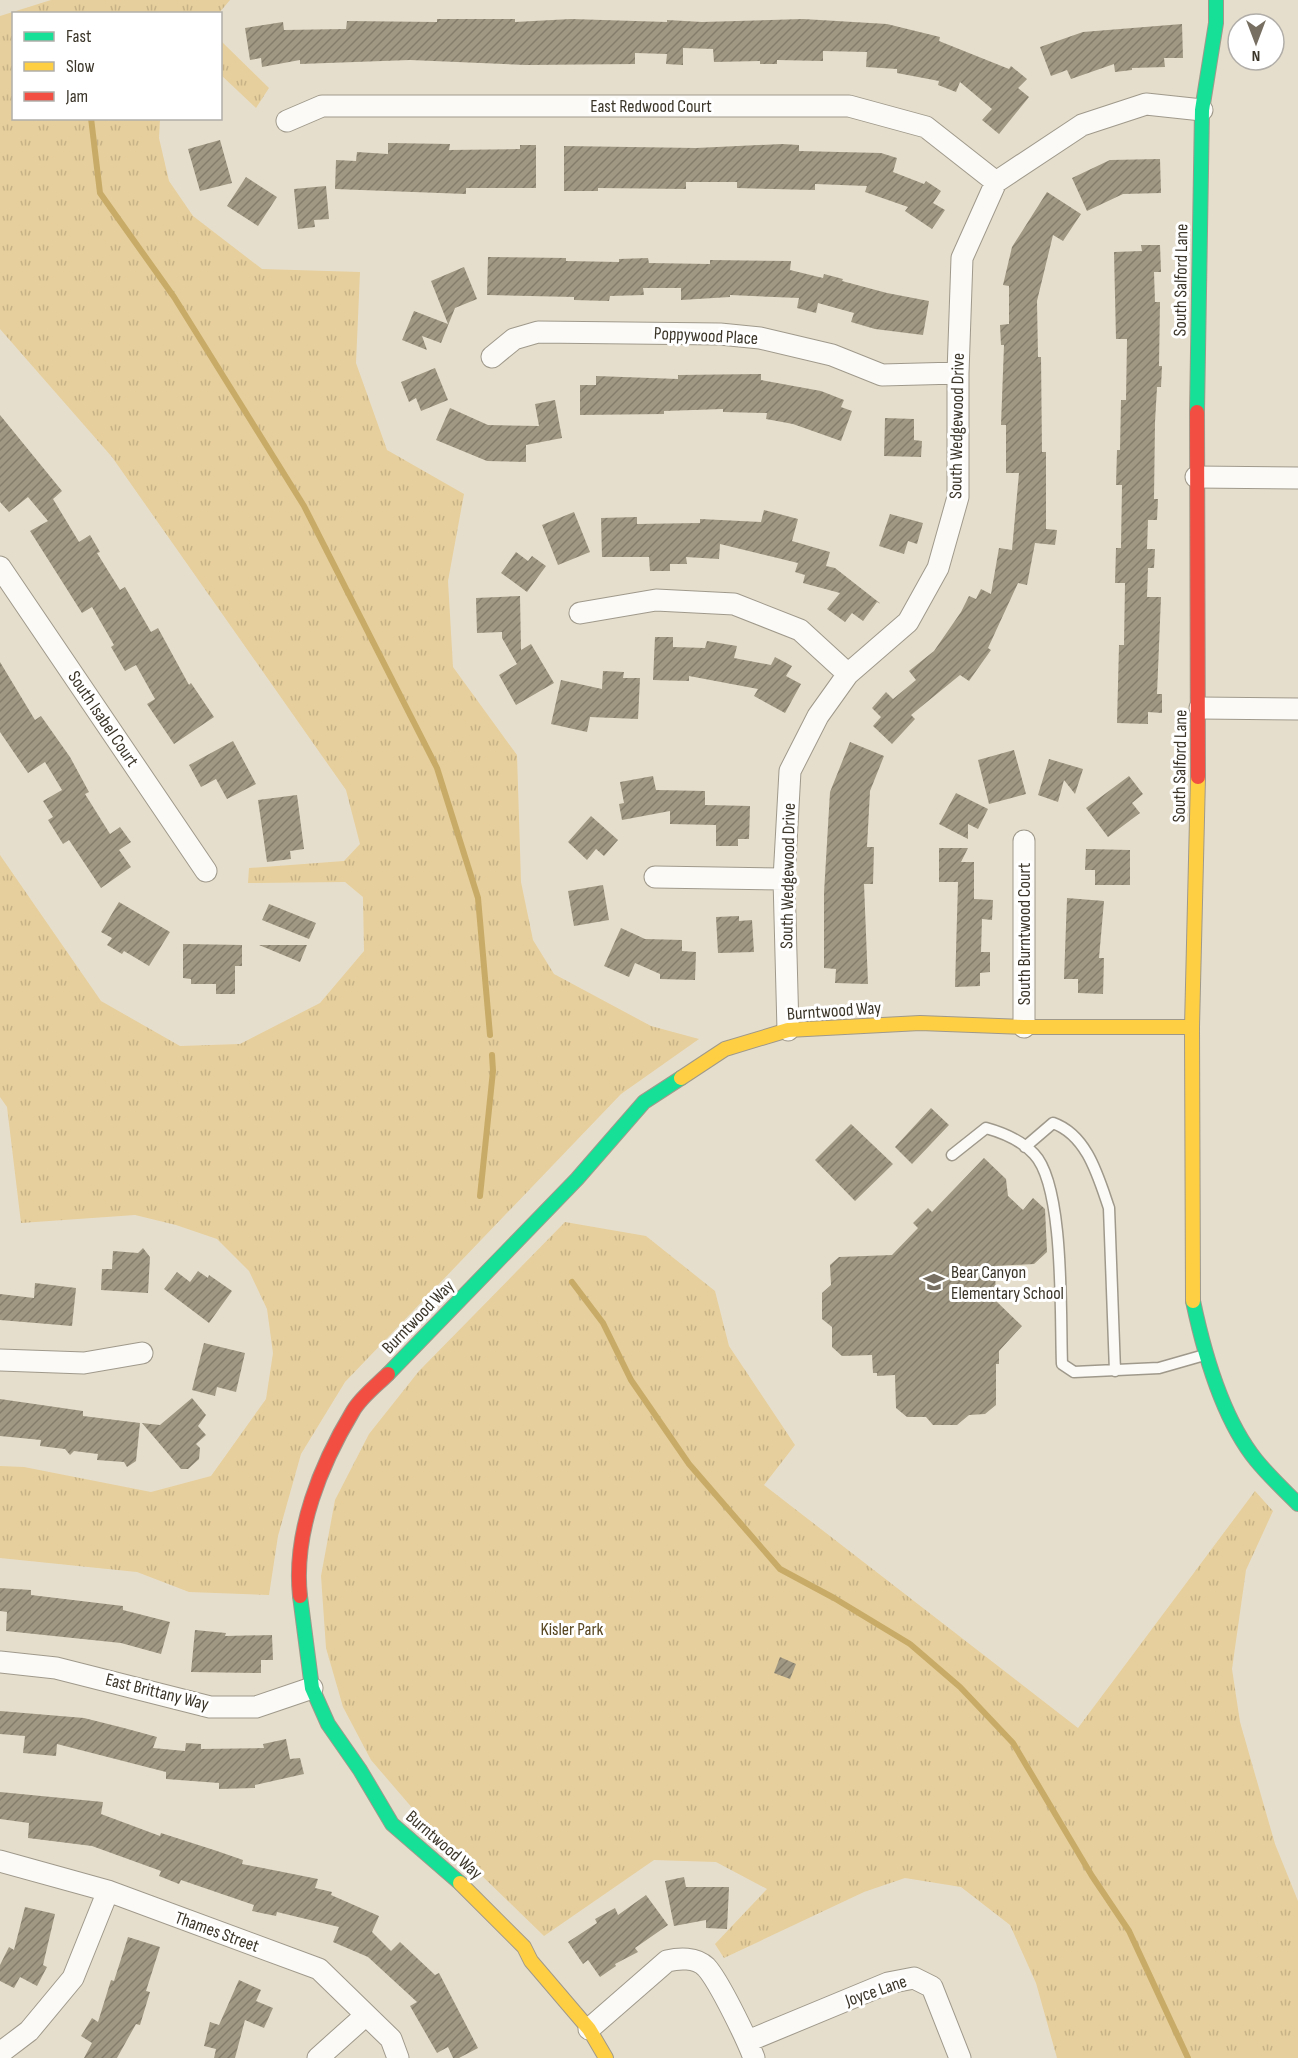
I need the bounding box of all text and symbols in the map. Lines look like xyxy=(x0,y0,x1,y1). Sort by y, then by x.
legend xyxy=(12,12,222,120)
north arrow xyxy=(1226,12,1286,72)
text: Fast xyxy=(66,26,92,47)
text: N xyxy=(1252,46,1260,65)
text: Slow xyxy=(66,56,95,77)
text: Jam xyxy=(65,86,88,107)
street label: East Redwood Court xyxy=(590,96,712,117)
street label: South Salford Lane xyxy=(1170,223,1192,337)
street label: Poppywood Place xyxy=(653,323,759,349)
street label: South Wedgewood Drive xyxy=(945,353,969,499)
street label: South Isabel Court xyxy=(63,667,143,771)
street label: South Salford Lane xyxy=(1169,709,1191,823)
street label: South Wedgewood Drive xyxy=(776,803,800,949)
street label: South Burntwood Court xyxy=(1014,862,1035,1005)
street label: Burntwood Way xyxy=(786,997,882,1025)
place label: Bear Canyon Elementary School xyxy=(951,1262,1064,1304)
school or university icon: Bear Canyon Elementary School xyxy=(922,1270,946,1294)
street label: Burntwood Way xyxy=(378,1276,458,1358)
park label: Kisler Park xyxy=(541,1619,604,1640)
street label: East Brittany Way xyxy=(103,1669,211,1715)
street label: Burntwood Way xyxy=(402,1806,487,1884)
street label: Thames Street xyxy=(172,1907,262,1957)
street label: Joyce Lane xyxy=(842,1971,909,2012)

